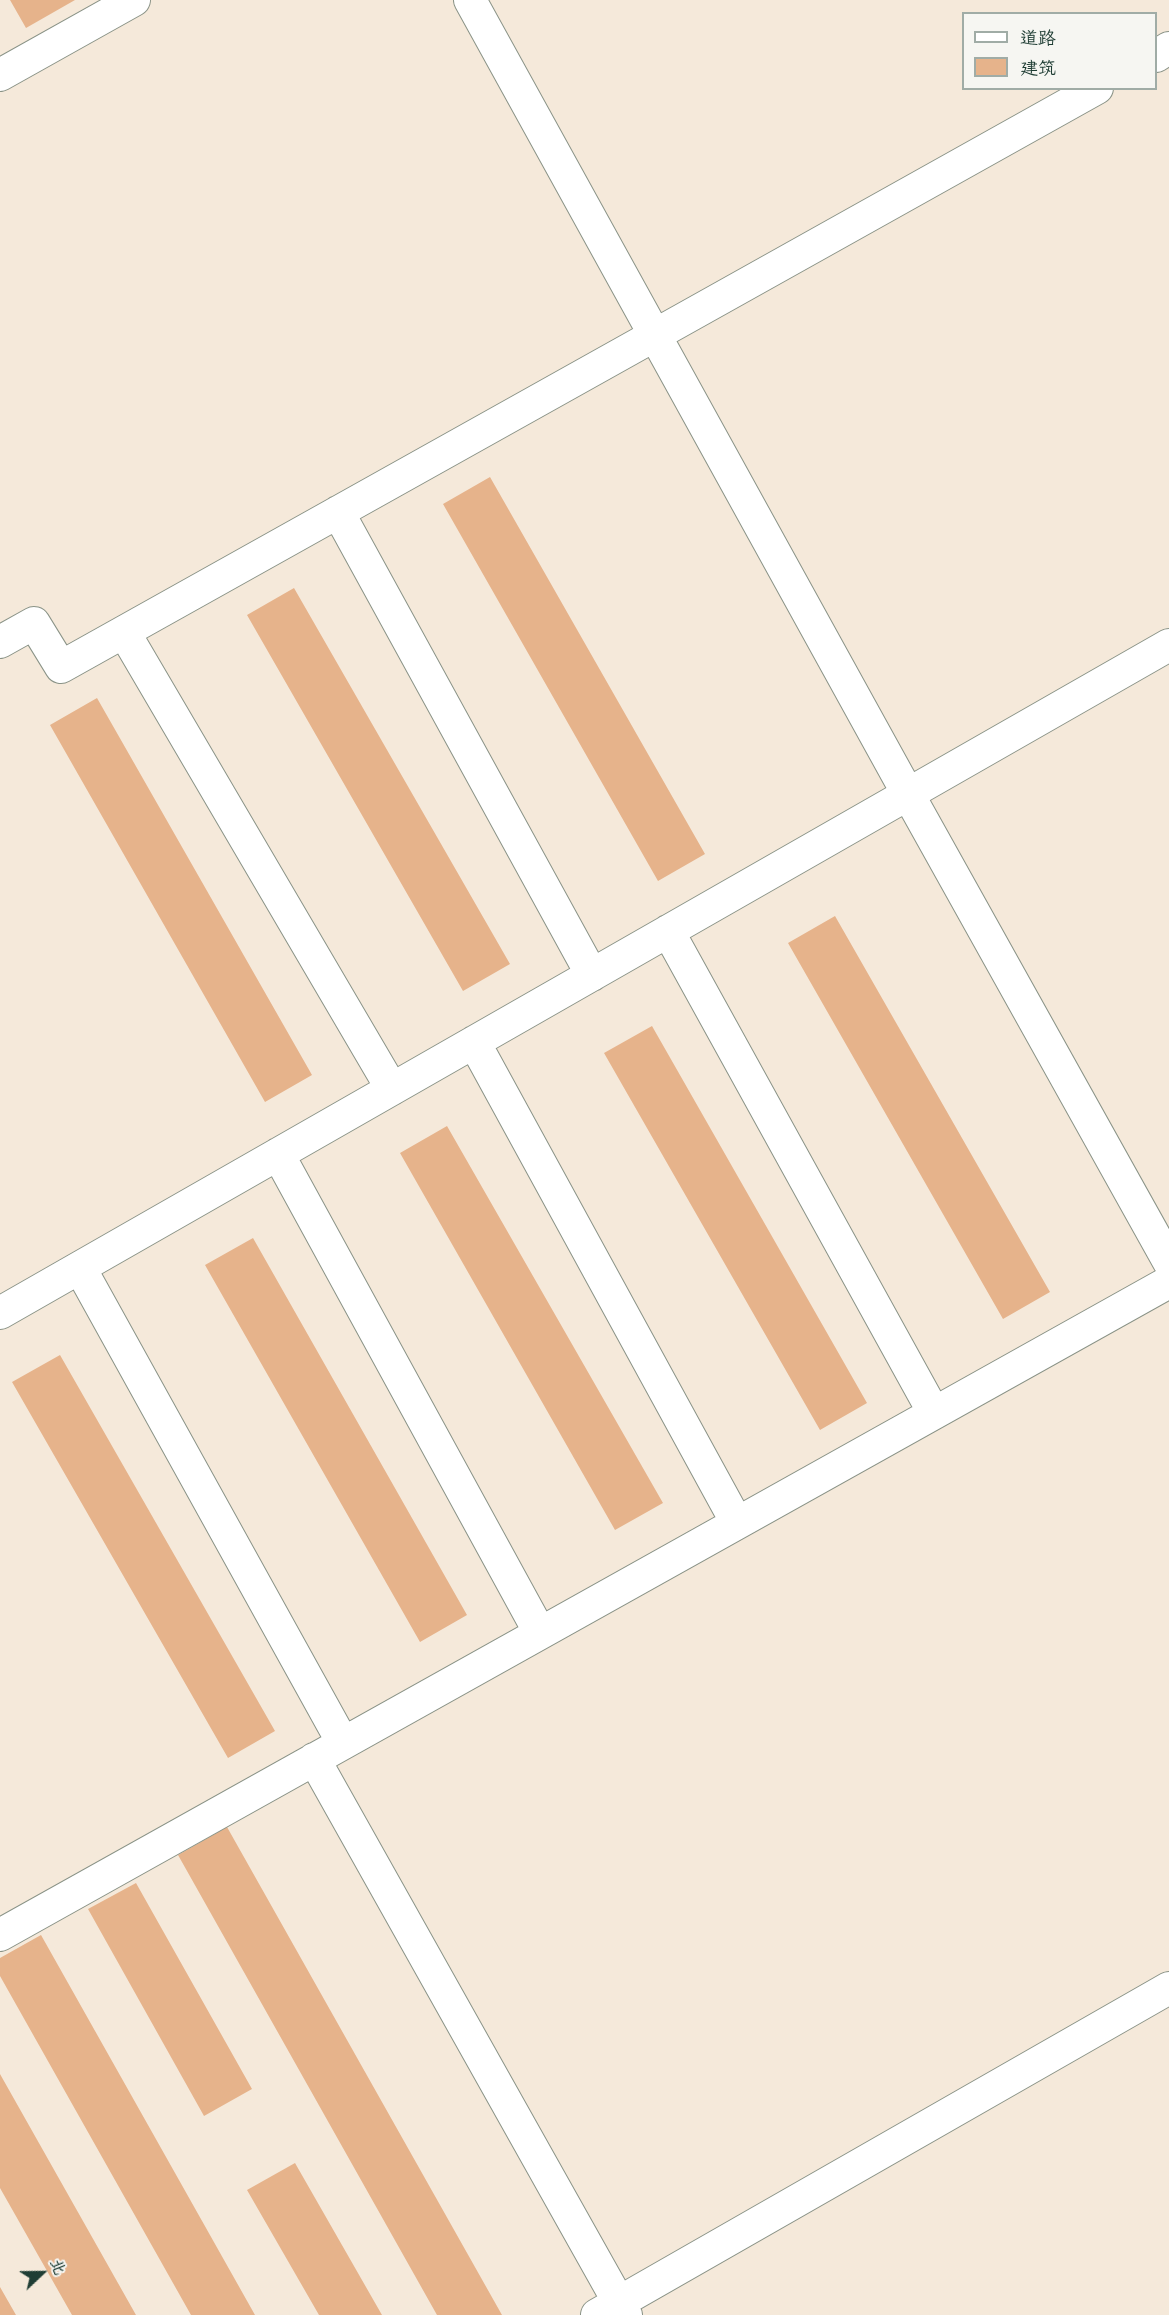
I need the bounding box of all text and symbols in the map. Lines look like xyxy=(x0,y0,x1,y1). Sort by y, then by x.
legend xyxy=(962,12,1157,90)
text: 道路 xyxy=(1020,26,1056,49)
text: 建筑 xyxy=(1020,56,1056,79)
north arrow xyxy=(12,2243,72,2303)
text: 北 xyxy=(46,2255,71,2277)

